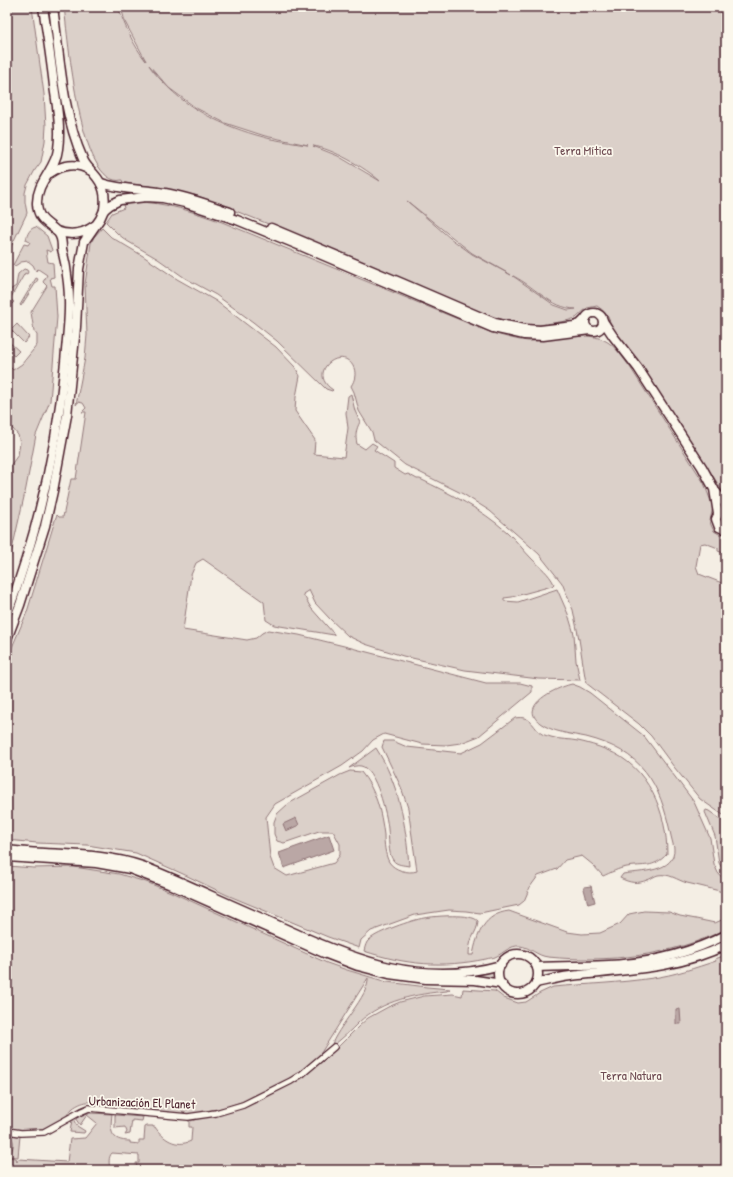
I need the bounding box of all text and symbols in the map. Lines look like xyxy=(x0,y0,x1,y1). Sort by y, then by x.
park label: Terra Mítica xyxy=(554,141,612,159)
park label: Terra Natura xyxy=(600,1066,662,1084)
street label: Urbanización El Planet xyxy=(88,1091,196,1113)

